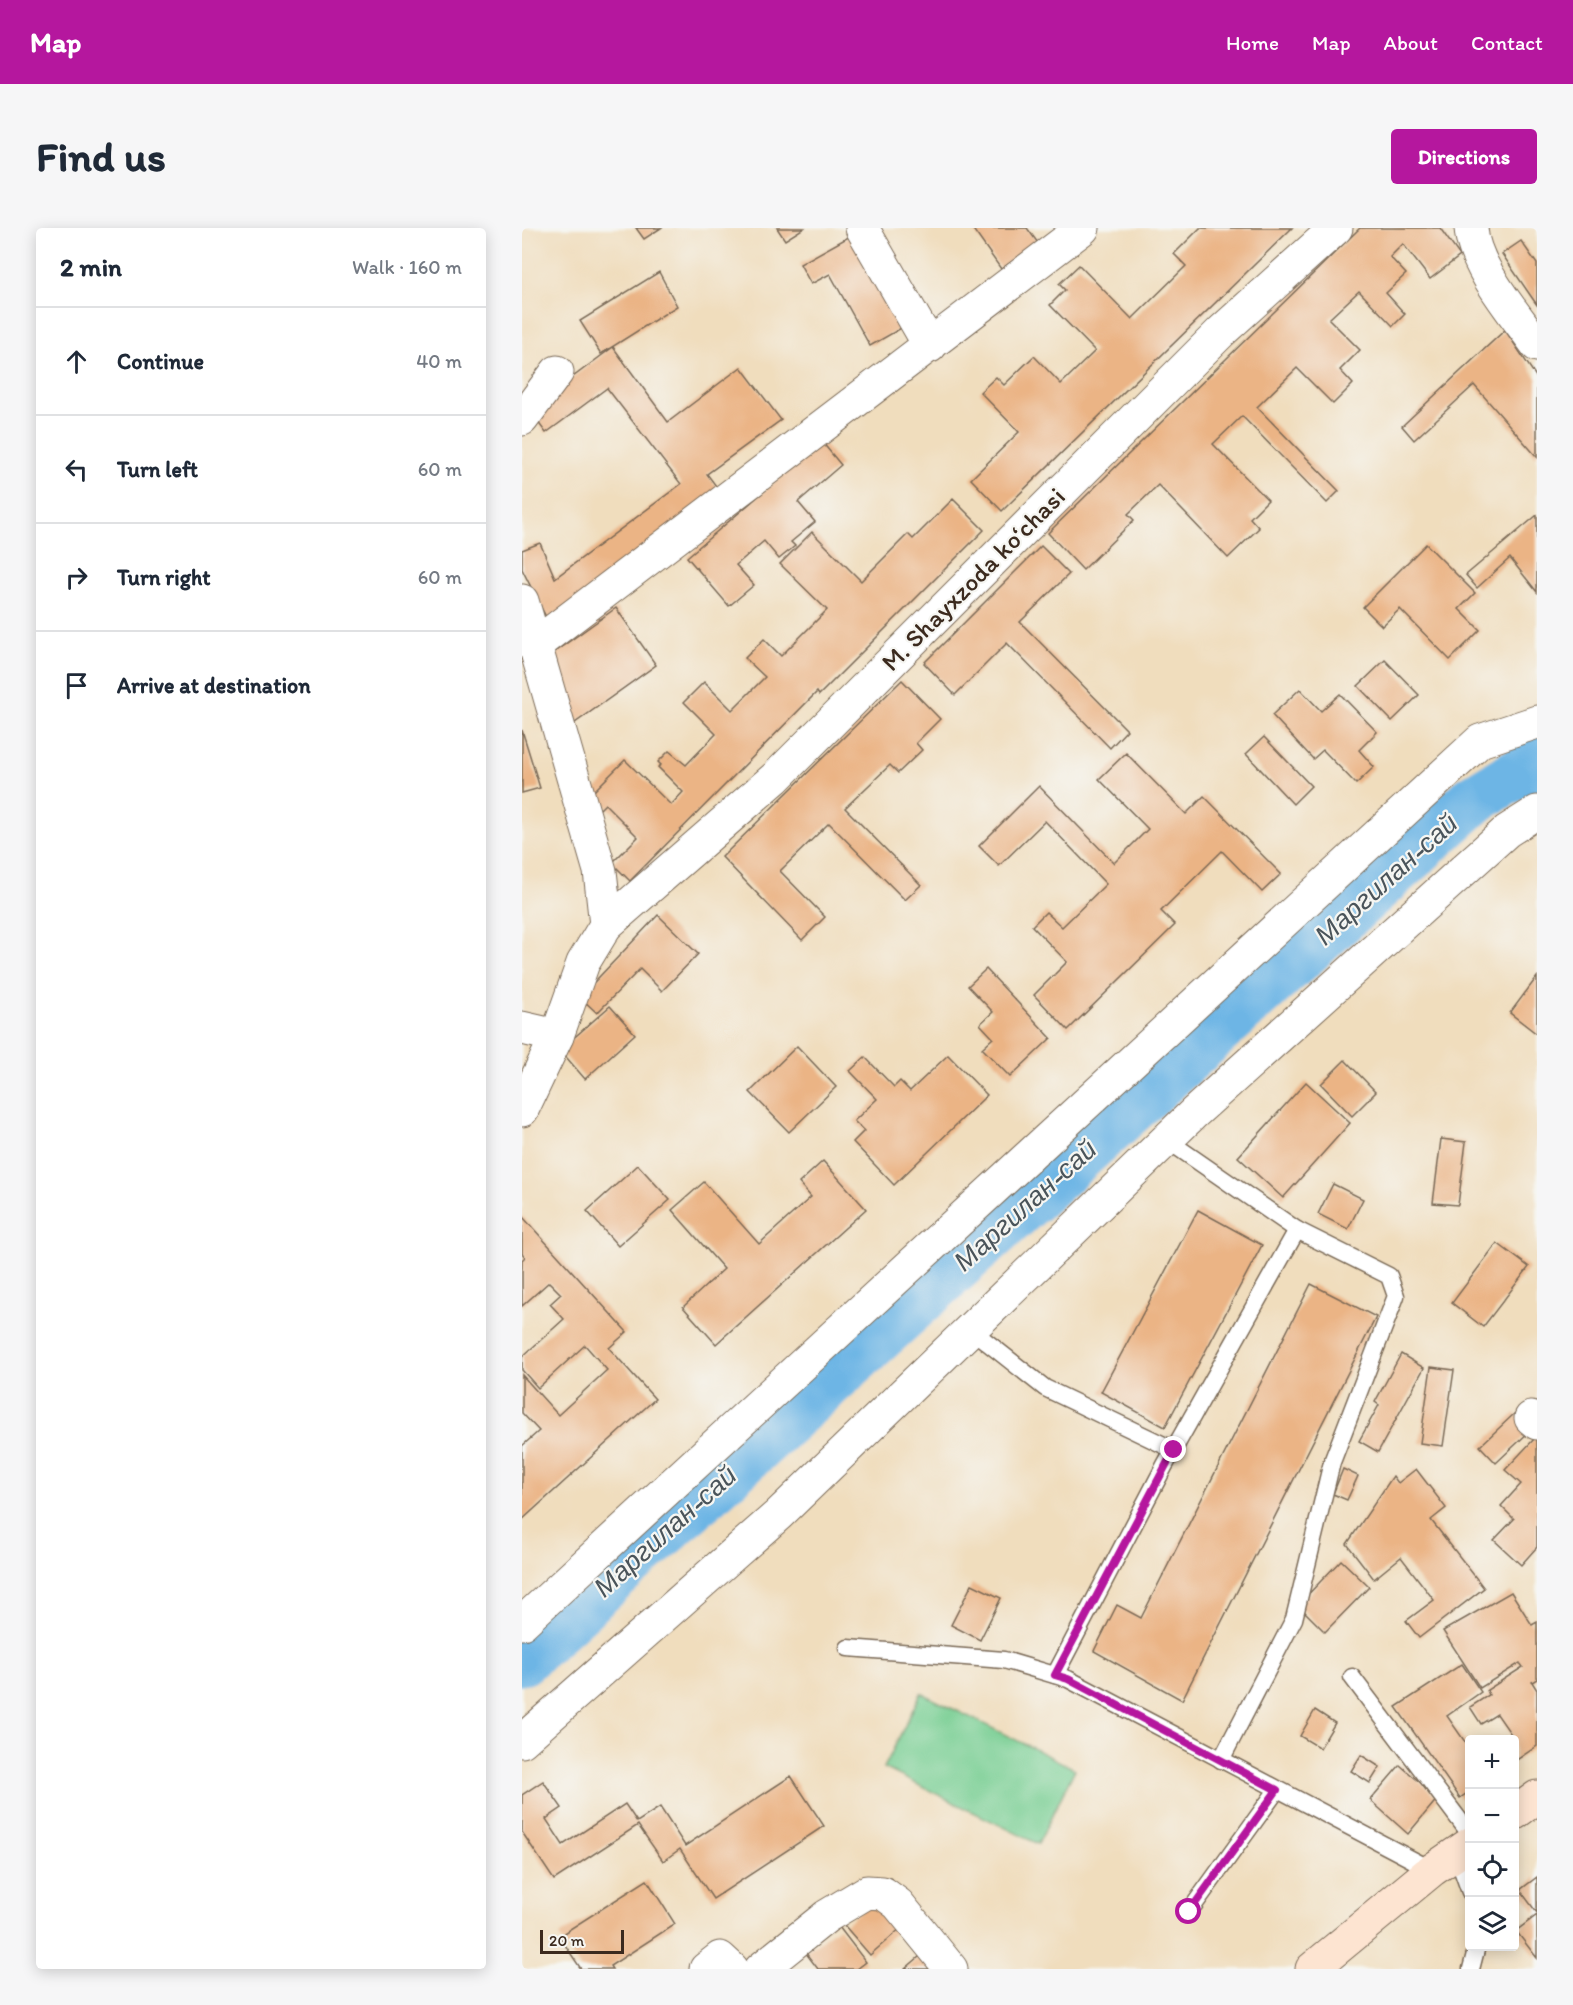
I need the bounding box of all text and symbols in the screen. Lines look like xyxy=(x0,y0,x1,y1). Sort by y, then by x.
text: Map xyxy=(30,25,81,59)
text: Home xyxy=(1226,30,1279,55)
text: Map xyxy=(1312,30,1351,55)
text: About xyxy=(1384,30,1438,55)
text: Contact xyxy=(1471,30,1543,55)
button: Directions xyxy=(1391,129,1537,184)
text: Find us xyxy=(36,131,166,182)
text: 2 min xyxy=(60,251,122,283)
text: Walk · 160 m xyxy=(352,255,462,279)
icon: ahead xyxy=(60,345,93,378)
text: Continue xyxy=(117,348,204,375)
text: 40 m xyxy=(416,349,462,373)
icon: left xyxy=(60,453,93,486)
text: Turn left xyxy=(117,456,198,483)
text: 60 m xyxy=(418,457,462,481)
street label: M. Shayxzoda koʻchasi xyxy=(874,480,1072,678)
icon: right xyxy=(60,561,93,594)
text: Turn right xyxy=(117,564,211,591)
text: 60 m xyxy=(418,565,462,589)
icon: arrive xyxy=(60,669,93,702)
text: Arrive at destination xyxy=(117,672,311,699)
water label: Маргилан-сай xyxy=(1308,806,1464,952)
water label: Маргилан-сай xyxy=(947,1132,1103,1278)
route end xyxy=(1160,1436,1186,1462)
water label: Маргилан-сай xyxy=(587,1458,743,1604)
map controls xyxy=(1465,1735,1519,1951)
button: + xyxy=(1465,1735,1519,1789)
button: − xyxy=(1465,1789,1519,1843)
button: locate xyxy=(1465,1843,1519,1897)
button: layers xyxy=(1465,1897,1519,1951)
route start xyxy=(1175,1898,1201,1924)
scale bar xyxy=(540,1927,624,1954)
text: 20 m xyxy=(549,1931,584,1950)

